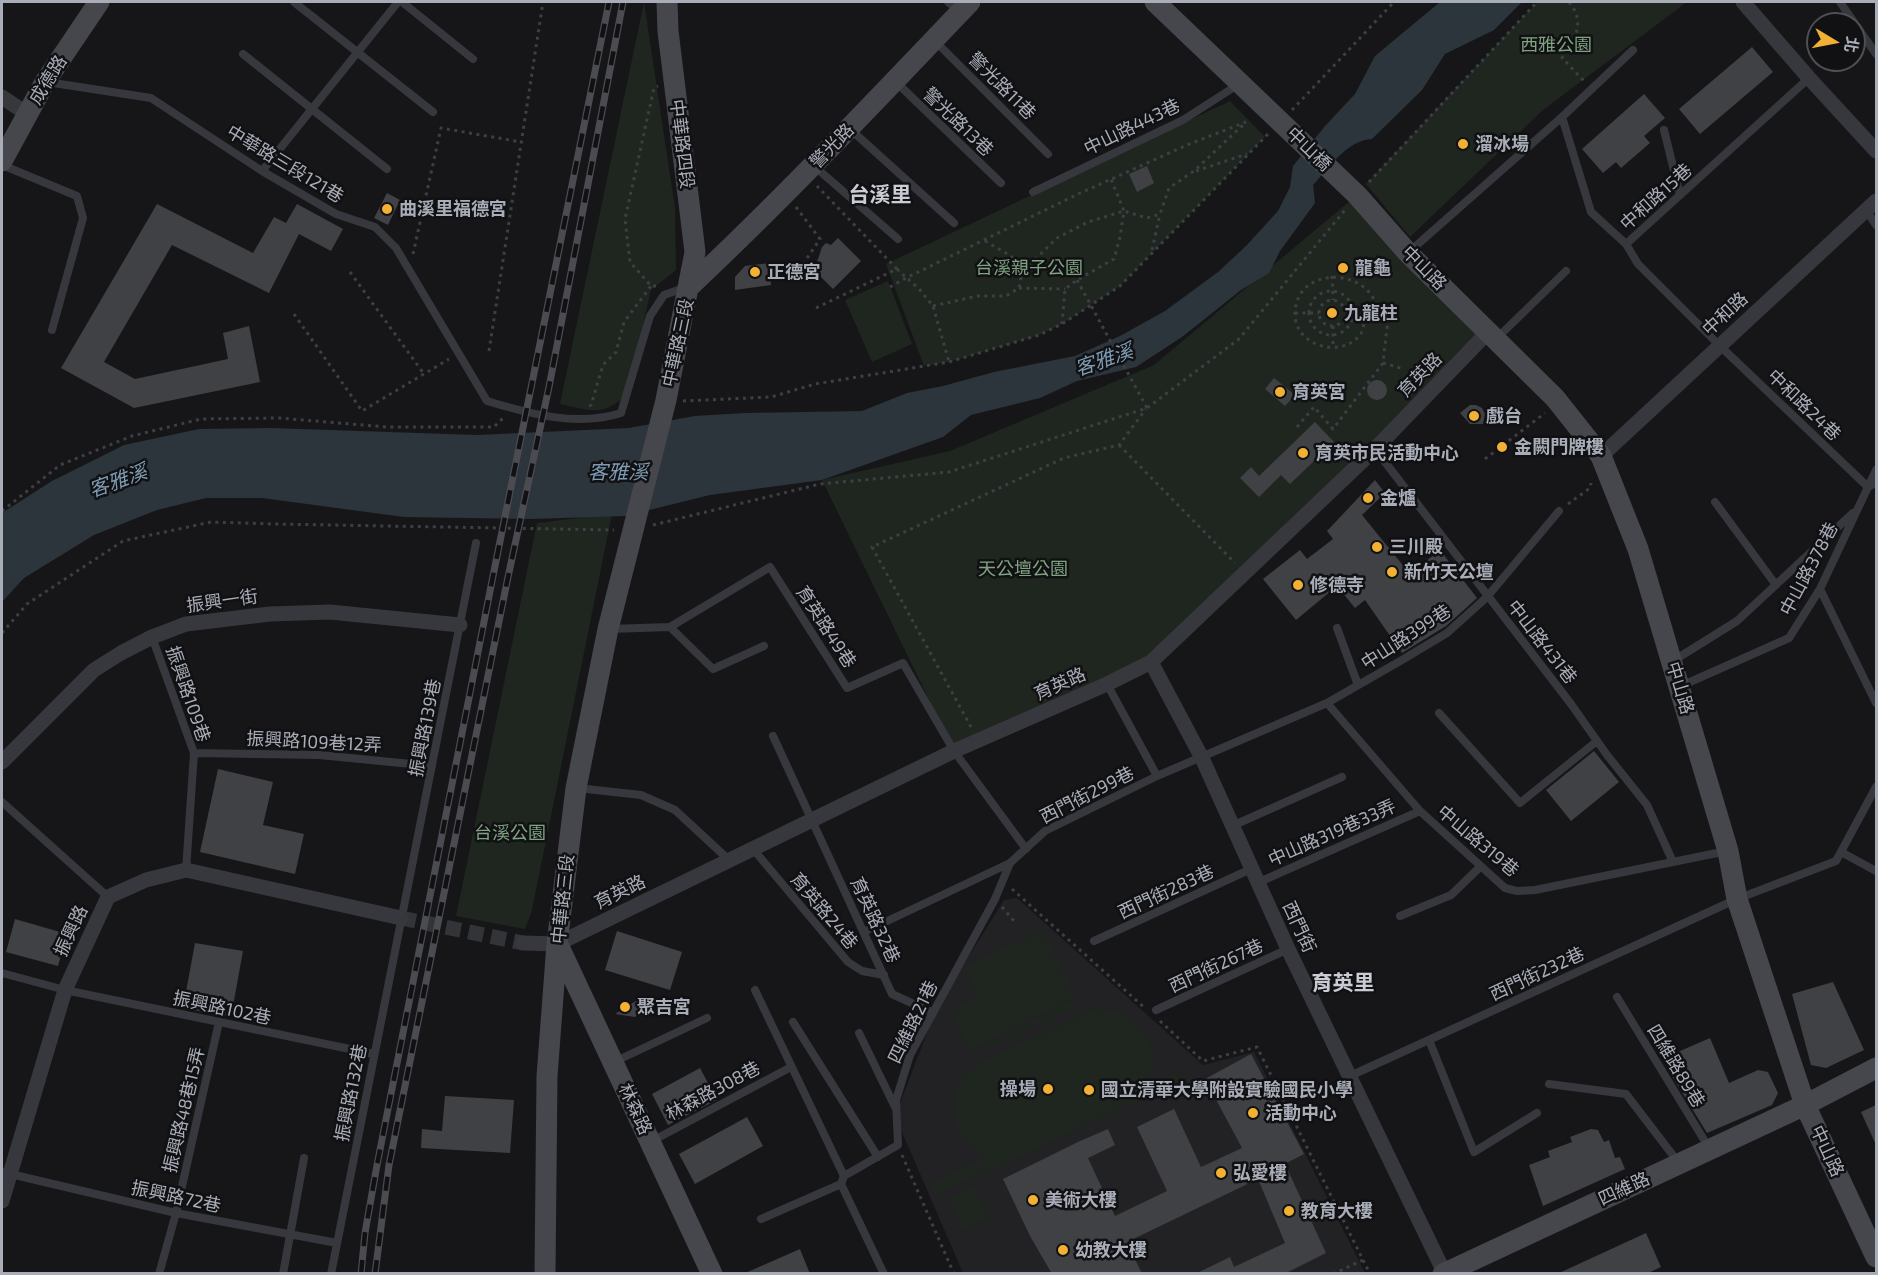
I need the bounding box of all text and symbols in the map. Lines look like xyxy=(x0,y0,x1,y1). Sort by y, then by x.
north arrow xyxy=(1806,12,1866,72)
park label: 西雅公園 xyxy=(1520,34,1592,56)
text: 北 xyxy=(1842,35,1863,54)
street label: 警光路11巷 xyxy=(964,48,1040,124)
street label: 成德路 xyxy=(25,51,71,109)
street label: 警光路13巷 xyxy=(918,83,998,161)
street label: 中山路443巷 xyxy=(1080,94,1184,160)
street label: 中華路四段 xyxy=(666,98,698,190)
street label: 警光路 xyxy=(805,119,859,173)
street label: 中華路三段121巷 xyxy=(223,121,347,207)
street label: 中山橋 xyxy=(1282,122,1336,176)
place label: 溜冰場 xyxy=(1475,133,1529,155)
marker: 溜冰場 xyxy=(1456,137,1470,151)
street label: 中和路15巷 xyxy=(1616,159,1696,235)
district label: 台溪里 xyxy=(849,182,911,208)
place label: 曲溪里福德宮 xyxy=(399,198,507,220)
marker: 曲溪里福德宮 xyxy=(380,202,394,216)
street label: 中山路 xyxy=(1397,241,1451,295)
park label: 台溪親子公園 xyxy=(975,257,1083,279)
place label: 龍龜 xyxy=(1355,257,1391,279)
place label: 正德宮 xyxy=(767,261,821,283)
marker: 龍龜 xyxy=(1336,261,1350,275)
marker: 正德宮 xyxy=(748,265,762,279)
street label: 中和路 xyxy=(1698,288,1752,340)
street label: 中華路三段 xyxy=(658,297,698,389)
place label: 九龍柱 xyxy=(1344,302,1398,324)
marker: 九龍柱 xyxy=(1325,306,1339,320)
water label: 客雅溪 xyxy=(1072,339,1136,381)
street label: 育英路 xyxy=(1393,348,1447,402)
street label: 中和路24巷 xyxy=(1763,365,1845,445)
place label: 育英宮 xyxy=(1292,381,1346,403)
marker: 育英宮 xyxy=(1273,385,1287,399)
place label: 戲台 xyxy=(1486,405,1522,427)
marker: 戲台 xyxy=(1467,409,1481,423)
place label: 金闕門牌樓 xyxy=(1514,436,1604,458)
marker: 金闕門牌樓 xyxy=(1495,440,1509,454)
place label: 育英市民活動中心 xyxy=(1315,442,1459,464)
marker: 育英市民活動中心 xyxy=(1296,446,1310,460)
water label: 客雅溪 xyxy=(86,459,150,503)
water label: 客雅溪 xyxy=(588,460,648,484)
place label: 金爐 xyxy=(1380,487,1416,509)
marker: 金爐 xyxy=(1361,491,1375,505)
street label: 中山路378巷 xyxy=(1775,519,1843,619)
place label: 三川殿 xyxy=(1389,536,1443,558)
marker: 三川殿 xyxy=(1370,540,1384,554)
park label: 天公壇公園 xyxy=(978,558,1068,580)
place label: 新竹天公壇 xyxy=(1404,561,1494,583)
marker: 新竹天公壇 xyxy=(1385,565,1399,579)
place label: 修德寺 xyxy=(1310,574,1364,596)
marker: 修德寺 xyxy=(1291,578,1305,592)
street label: 育英路49巷 xyxy=(792,582,860,672)
street label: 振興一街 xyxy=(185,585,259,617)
street label: 中山路431巷 xyxy=(1503,596,1581,688)
street label: 中山路399巷 xyxy=(1357,600,1455,674)
street label: 振興路109巷 xyxy=(161,643,215,745)
street label: 中山路 xyxy=(1662,659,1698,717)
street label: 育英路 xyxy=(1031,663,1089,705)
street label: 振興路139巷 xyxy=(405,677,445,779)
street label: 振興路109巷12弄 xyxy=(246,728,382,756)
street label: 西門街299巷 xyxy=(1036,762,1138,828)
street label: 中山路319巷33弄 xyxy=(1265,795,1399,871)
street label: 中山路319巷 xyxy=(1433,801,1523,881)
park label: 台溪公園 xyxy=(474,822,546,844)
street label: 中華路三段 xyxy=(548,853,578,945)
street label: 西門街283巷 xyxy=(1115,860,1217,924)
street label: 育英路24巷 xyxy=(786,868,862,954)
street label: 育英路 xyxy=(591,870,649,914)
street label: 育英路32巷 xyxy=(846,874,904,966)
street label: 西門街 xyxy=(1278,898,1320,956)
street label: 振興路 xyxy=(50,902,92,960)
street label: 西門街267巷 xyxy=(1165,935,1267,997)
street label: 西門街232巷 xyxy=(1486,943,1588,1005)
district label: 育英里 xyxy=(1312,970,1374,996)
street label: 四維路21巷 xyxy=(884,977,942,1067)
street label: 振興路102巷 xyxy=(171,987,273,1029)
place label: 聚吉宮 xyxy=(637,996,691,1018)
marker: 聚吉宮 xyxy=(618,1000,632,1014)
street label: 四維路89巷 xyxy=(1643,1020,1709,1112)
street label: 振興路132巷 xyxy=(331,1042,371,1144)
street label: 振興路48巷15弄 xyxy=(159,1045,209,1175)
street label: 林森路308巷 xyxy=(662,1057,764,1125)
place label: 操場 xyxy=(1000,1078,1036,1100)
place label: 國立清華大學附設實驗國民小學 xyxy=(1101,1079,1353,1101)
street label: 林森路 xyxy=(614,1080,656,1138)
marker: 操場 xyxy=(1041,1082,1055,1096)
marker: 國立清華大學附設實驗國民小學 xyxy=(1082,1083,1096,1097)
place label: 活動中心 xyxy=(1265,1102,1337,1124)
marker: 活動中心 xyxy=(1246,1106,1260,1120)
street label: 中山路 xyxy=(1806,1122,1848,1180)
place label: 弘愛樓 xyxy=(1233,1162,1287,1184)
marker: 弘愛樓 xyxy=(1214,1166,1228,1180)
street label: 四維路 xyxy=(1595,1168,1653,1210)
street label: 振興路72巷 xyxy=(129,1177,223,1217)
place label: 美術大樓 xyxy=(1045,1189,1117,1211)
marker: 美術大樓 xyxy=(1026,1193,1040,1207)
place label: 教育大樓 xyxy=(1301,1200,1373,1222)
marker: 教育大樓 xyxy=(1282,1204,1296,1218)
place label: 幼教大樓 xyxy=(1075,1239,1147,1261)
marker: 幼教大樓 xyxy=(1056,1243,1070,1257)

